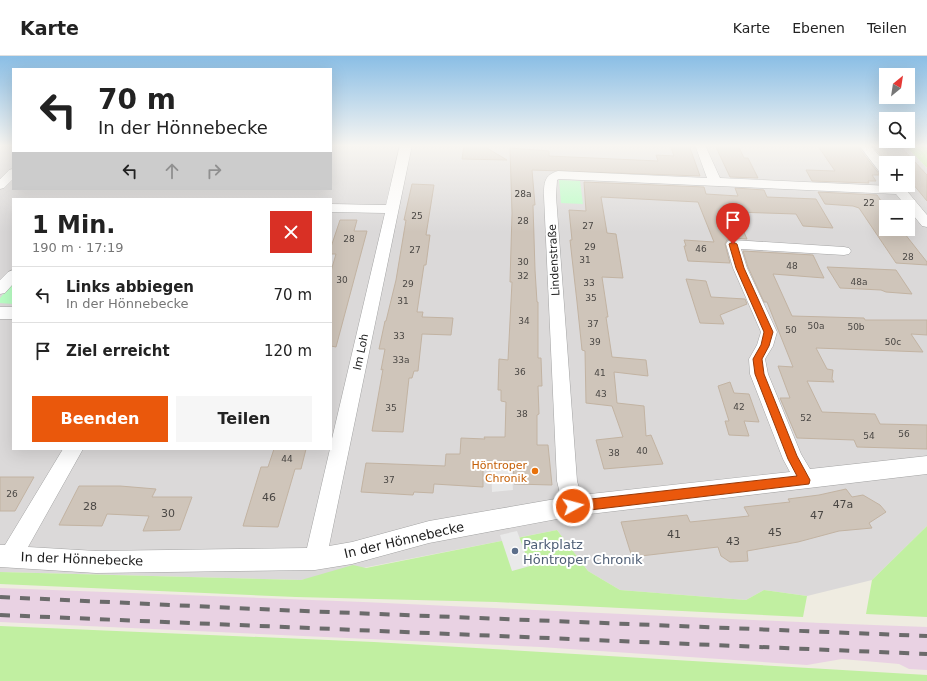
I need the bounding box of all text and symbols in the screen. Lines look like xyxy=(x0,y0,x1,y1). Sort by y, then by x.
text: Karte xyxy=(20,17,79,39)
text: Karte xyxy=(733,20,770,36)
text: Ebenen xyxy=(792,20,845,36)
text: Teilen xyxy=(867,20,907,36)
north arrow xyxy=(879,68,915,104)
map controls xyxy=(879,68,915,236)
text: 70 m xyxy=(98,83,176,116)
icon: left xyxy=(32,84,84,136)
button: search xyxy=(879,112,915,148)
text: In der Hönnebecke xyxy=(98,117,268,138)
button: + xyxy=(879,156,915,192)
icon: left xyxy=(119,160,141,182)
icon: ahead xyxy=(161,160,183,182)
icon: right xyxy=(203,160,225,182)
house number: 28a xyxy=(515,189,531,199)
house number: 22 xyxy=(863,198,875,208)
button: − xyxy=(879,200,915,236)
pin xyxy=(716,203,750,244)
icon: arrive xyxy=(722,209,744,231)
text: 1 Min. xyxy=(32,211,115,239)
button: close xyxy=(270,211,312,253)
house number: 25 xyxy=(411,211,423,221)
house number: 28 xyxy=(517,216,529,226)
house number: 27 xyxy=(582,221,594,231)
street label: Lindenstraße xyxy=(546,224,562,296)
house number: 28 xyxy=(343,234,355,244)
text: 190 m · 17:19 xyxy=(32,240,123,255)
house number: 29 xyxy=(584,242,596,252)
house number: 46 xyxy=(695,244,707,254)
house number: 27 xyxy=(409,245,421,255)
house number: 28 xyxy=(902,252,914,262)
house number: 31 xyxy=(579,255,591,265)
house number: 30 xyxy=(517,257,529,267)
house number: 48 xyxy=(786,261,798,271)
house number: 32 xyxy=(517,271,529,281)
house number: 30 xyxy=(336,275,348,285)
house number: 48a xyxy=(851,277,867,287)
text: Links abbiegen xyxy=(66,278,194,296)
house number: 33 xyxy=(583,278,595,288)
house number: 29 xyxy=(402,279,414,289)
icon: left xyxy=(32,284,54,306)
text: 70 m xyxy=(274,286,312,304)
house number: 35 xyxy=(585,293,597,303)
text: In der Hönnebecke xyxy=(66,296,189,311)
house number: 31 xyxy=(397,296,409,306)
house number: 34 xyxy=(518,316,530,326)
house number: 37 xyxy=(587,319,599,329)
house number: 50a xyxy=(808,321,824,331)
house number: 50b xyxy=(847,322,865,332)
house number: 50 xyxy=(785,325,797,335)
house number: 33 xyxy=(393,331,405,341)
street label: Im Loh xyxy=(351,332,371,371)
house number: 39 xyxy=(589,337,601,347)
house number: 50c xyxy=(885,337,901,347)
icon: arrive xyxy=(32,340,54,362)
text: Ziel erreicht xyxy=(66,342,170,360)
text: 120 m xyxy=(264,342,312,360)
house number: 33a xyxy=(393,355,409,365)
house number: 36 xyxy=(514,367,526,377)
house number: 41 xyxy=(594,368,606,378)
house number: 43 xyxy=(595,389,607,399)
button: Beenden xyxy=(32,396,168,442)
button: Teilen xyxy=(176,396,312,442)
house number: 42 xyxy=(733,402,745,412)
house number: 35 xyxy=(385,403,397,413)
house number: 38 xyxy=(516,409,528,419)
house number: 52 xyxy=(800,413,812,423)
house number: 56 xyxy=(898,429,910,439)
house number: 54 xyxy=(863,431,875,441)
house number: 40 xyxy=(636,446,648,456)
house number: 38 xyxy=(608,448,620,458)
house number: 44 xyxy=(281,454,293,464)
place label: Höntroper Chronik xyxy=(471,459,528,485)
marker: Höntroper Chronik xyxy=(530,466,540,476)
house number: 37 xyxy=(383,475,395,485)
position arrow xyxy=(552,485,594,527)
house number: 26 xyxy=(6,489,18,499)
house number: 46 xyxy=(262,491,276,504)
house number: 47a xyxy=(833,498,853,511)
house number: 28 xyxy=(83,500,97,513)
house number: 30 xyxy=(161,507,175,520)
house number: 47 xyxy=(810,509,824,522)
street label: In der Hönnebecke xyxy=(343,519,465,561)
house number: 45 xyxy=(768,526,782,539)
house number: 41 xyxy=(667,528,681,541)
house number: 43 xyxy=(726,535,740,548)
place label: Parkplatz Höntroper Chronik xyxy=(523,537,643,567)
marker: Parkplatz Höntroper Chronik xyxy=(510,546,520,556)
street label: In der Hönnebecke xyxy=(20,549,144,569)

